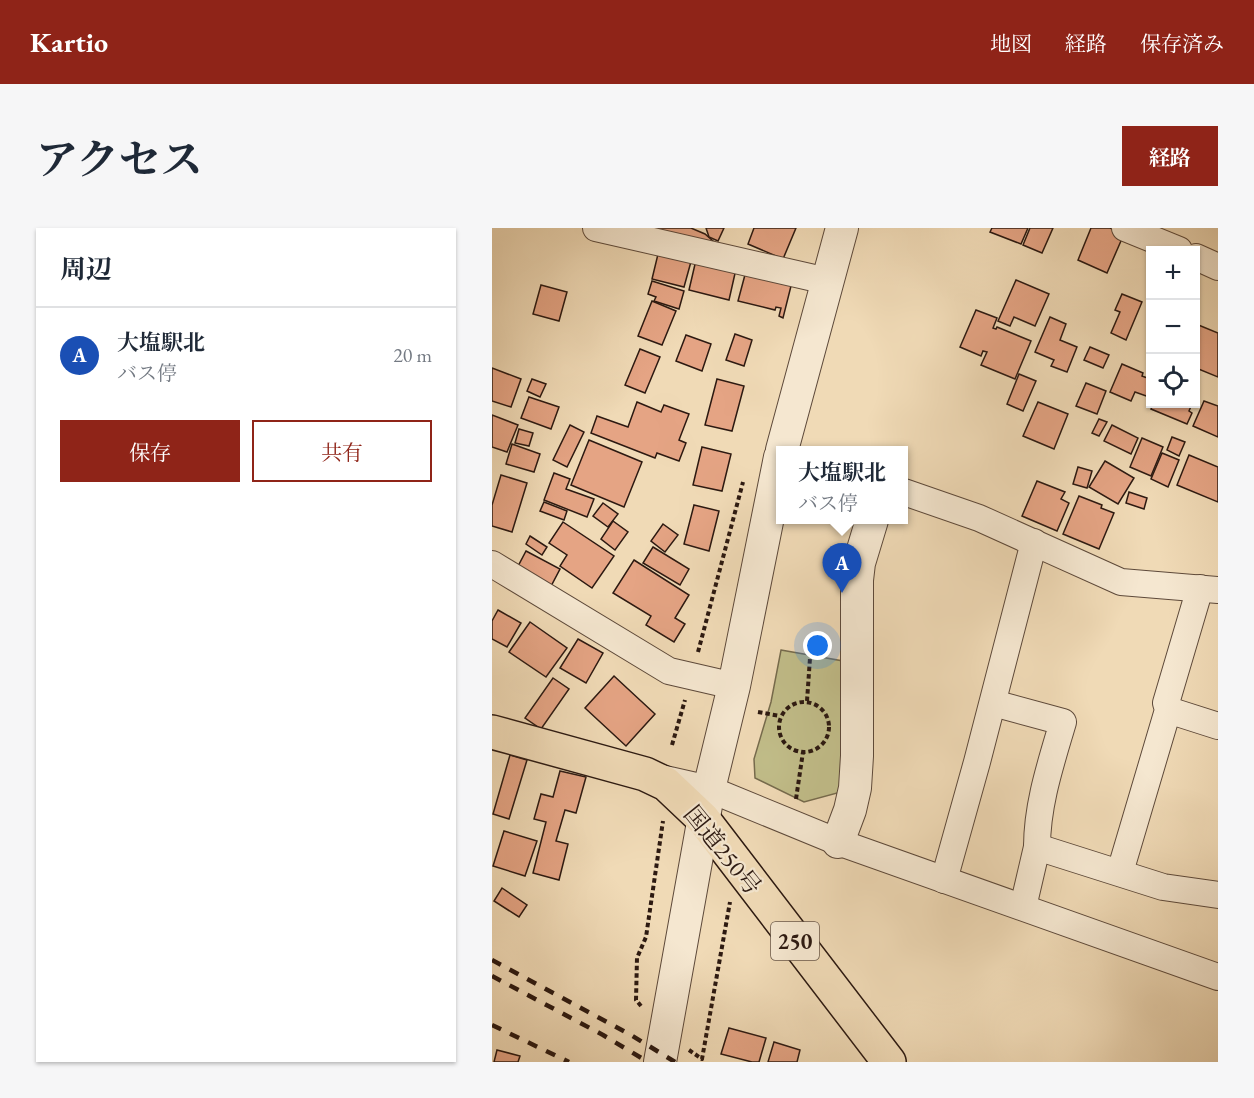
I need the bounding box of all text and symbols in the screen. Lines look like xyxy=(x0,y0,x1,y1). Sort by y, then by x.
text: Kartio xyxy=(30,24,108,60)
text: 地図 xyxy=(990,30,1032,57)
text: 経路 xyxy=(1065,30,1107,57)
text: 保存済み xyxy=(1140,30,1224,57)
button: 経路 xyxy=(1122,126,1218,186)
text: アクセス xyxy=(36,132,203,187)
map controls xyxy=(1146,246,1200,408)
button: + xyxy=(1146,246,1200,300)
text: 周辺 xyxy=(60,252,112,286)
button: − xyxy=(1146,300,1200,354)
text: 大塩駅北 xyxy=(117,328,205,357)
text: A xyxy=(72,342,87,368)
text: 20 m xyxy=(393,342,432,368)
button: locate xyxy=(1146,354,1200,408)
text: バス停 xyxy=(117,360,177,386)
button: 保存 xyxy=(60,420,240,482)
button: 共有 xyxy=(252,420,432,482)
popup xyxy=(776,446,908,524)
text: 大塩駅北 xyxy=(798,458,886,487)
text: バス停 xyxy=(798,490,858,516)
pin: A xyxy=(822,544,862,593)
your location xyxy=(803,631,832,660)
street label: 国道250号 xyxy=(677,799,769,901)
road number: 250 xyxy=(771,922,819,960)

